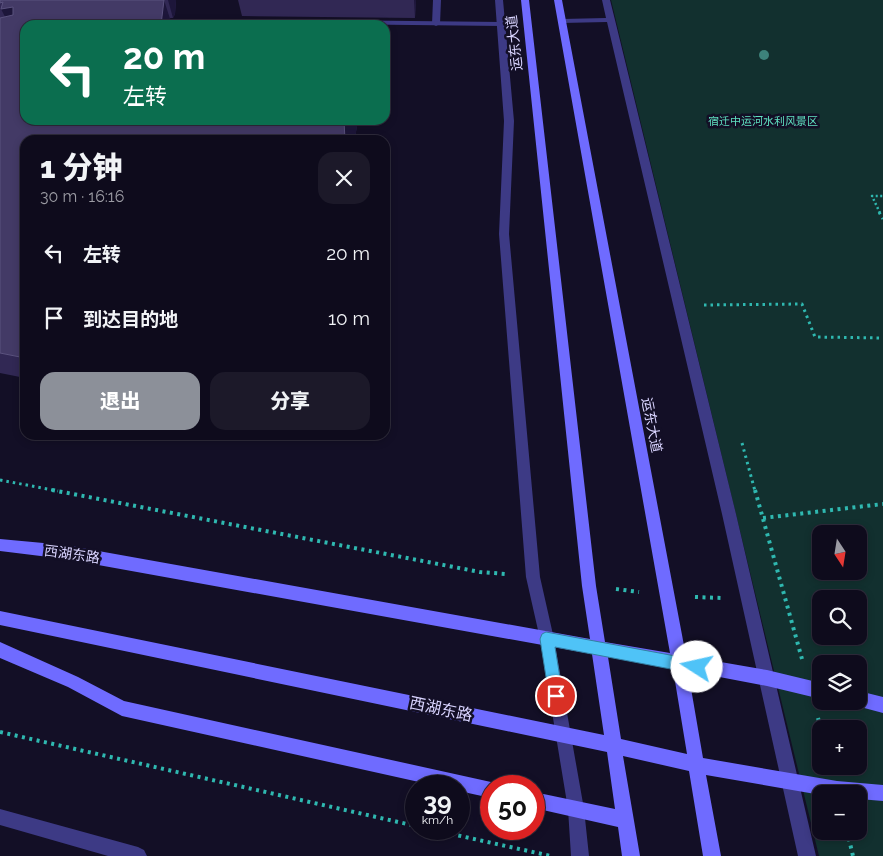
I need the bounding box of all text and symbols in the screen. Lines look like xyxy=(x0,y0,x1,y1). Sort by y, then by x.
street label: 运东大道 xyxy=(503,14,525,72)
text: 20 m xyxy=(123,36,205,77)
icon: left xyxy=(40,40,105,105)
text: 左转 xyxy=(123,83,167,109)
park label: 宿迁中运河水利风景区 xyxy=(708,115,818,128)
text: 1 分钟 xyxy=(40,150,123,185)
button: close xyxy=(318,152,370,204)
text: 30 m · 16:16 xyxy=(40,187,124,206)
icon: left xyxy=(40,239,68,267)
text: 20 m xyxy=(326,242,370,264)
text: 左转 xyxy=(83,243,121,265)
icon: arrive xyxy=(40,304,68,332)
text: 10 m xyxy=(328,307,370,329)
text: 到达目的地 xyxy=(83,308,178,330)
button: 退出 xyxy=(40,372,200,430)
button: 分享 xyxy=(210,372,370,430)
street label: 运东大道 xyxy=(639,396,665,454)
north arrow xyxy=(812,525,868,580)
map controls xyxy=(812,525,867,840)
street label: 西湖东路 xyxy=(43,542,101,566)
button: search xyxy=(812,590,867,645)
position arrow xyxy=(670,640,722,692)
button: layers xyxy=(812,655,867,710)
pin xyxy=(535,675,577,717)
icon: arrive xyxy=(542,682,570,710)
street label: 西湖东路 xyxy=(408,693,474,725)
button: + xyxy=(812,720,867,775)
speed limit sign: 50 xyxy=(480,775,545,840)
button: − xyxy=(812,785,867,840)
text: 39 xyxy=(423,786,452,816)
text: km/h xyxy=(422,813,453,827)

